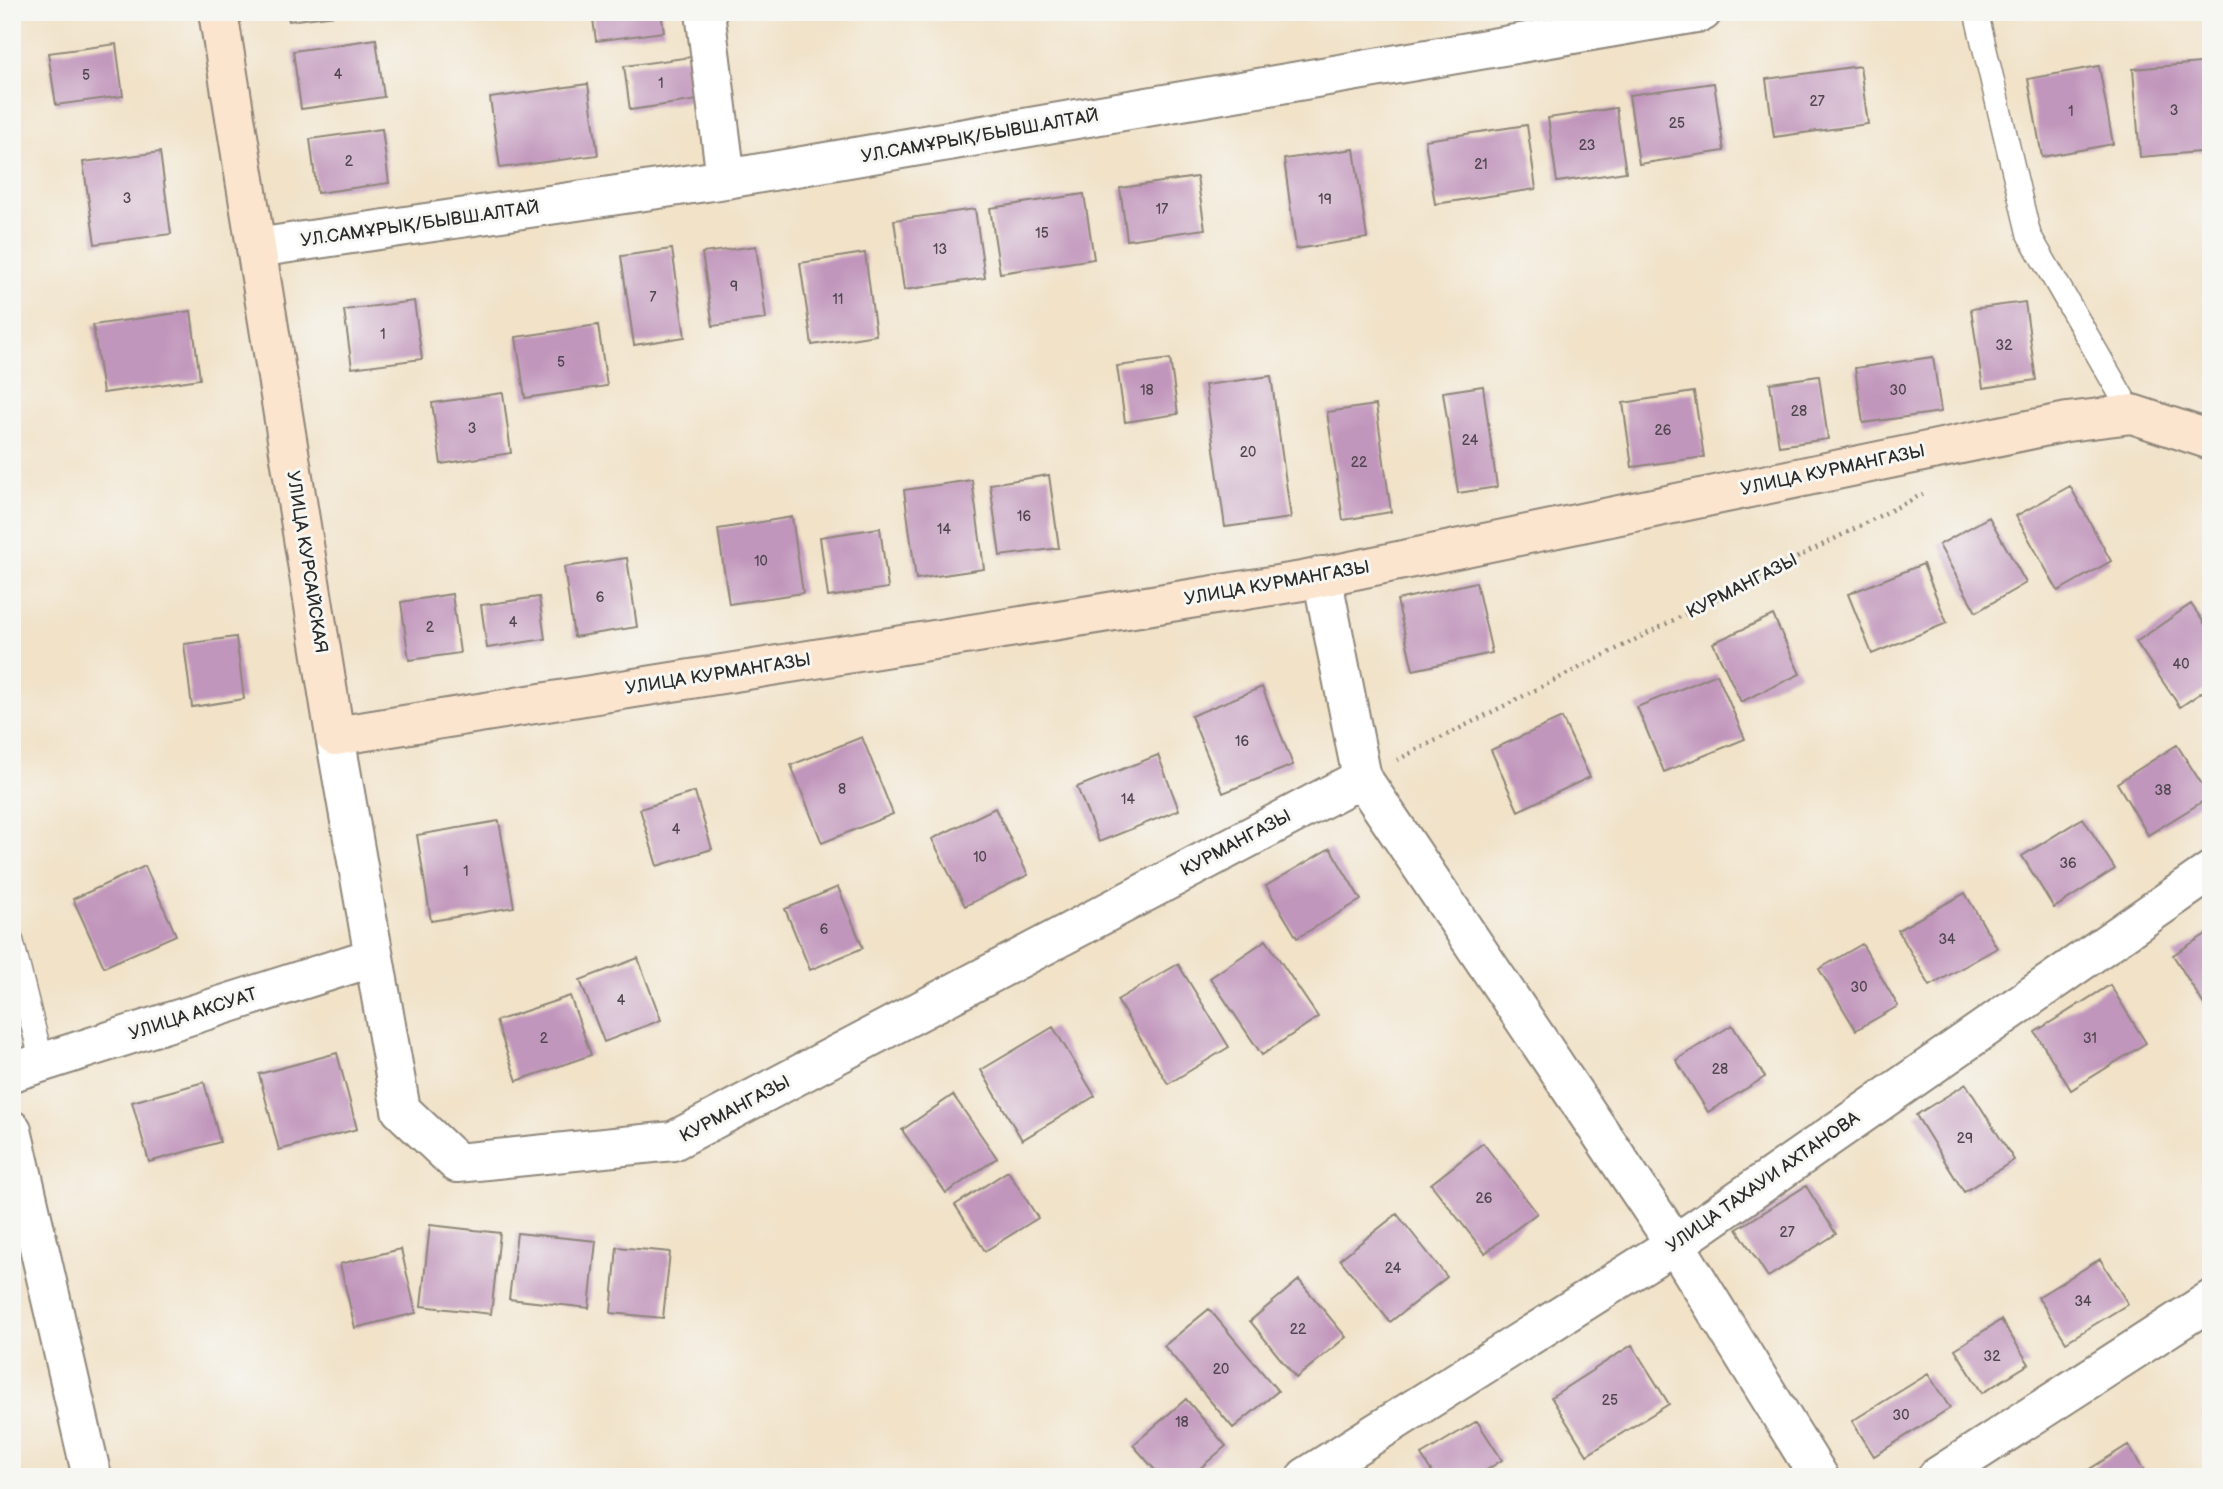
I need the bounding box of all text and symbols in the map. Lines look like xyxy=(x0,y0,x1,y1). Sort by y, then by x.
house number: 4 xyxy=(334,66,343,83)
house number: 5 xyxy=(82,67,90,84)
house number: 1 xyxy=(658,75,664,92)
house number: 27 xyxy=(1809,93,1825,110)
house number: 3 xyxy=(2170,102,2178,119)
house number: 1 xyxy=(2068,103,2074,120)
street label: УЛ.САМҰРЫҚ/БЫВШ.АЛТАЙ xyxy=(859,105,1101,167)
house number: 25 xyxy=(1669,115,1685,132)
house number: 23 xyxy=(1579,137,1595,154)
house number: 2 xyxy=(345,153,354,170)
house number: 21 xyxy=(1474,156,1488,173)
house number: 3 xyxy=(123,190,131,207)
house number: 19 xyxy=(1318,191,1332,208)
street label: УЛ.САМҰРЫҚ/БЫВШ.АЛТАЙ xyxy=(299,197,541,251)
house number: 17 xyxy=(1156,201,1168,218)
house number: 15 xyxy=(1035,225,1049,242)
house number: 13 xyxy=(933,241,947,258)
house number: 9 xyxy=(730,278,738,295)
house number: 7 xyxy=(650,289,657,306)
house number: 11 xyxy=(833,291,843,308)
house number: 1 xyxy=(380,326,386,343)
house number: 32 xyxy=(1996,337,2013,354)
house number: 5 xyxy=(557,354,565,371)
house number: 18 xyxy=(1140,382,1154,399)
house number: 30 xyxy=(1890,382,1906,399)
house number: 28 xyxy=(1791,403,1807,420)
house number: 3 xyxy=(468,420,476,437)
house number: 26 xyxy=(1655,422,1672,439)
house number: 24 xyxy=(1462,432,1479,449)
street label: УЛИЦА КУРМАНГАЗЫ xyxy=(1739,440,1927,500)
house number: 20 xyxy=(1240,444,1256,461)
house number: 22 xyxy=(1351,454,1368,471)
street label: УЛИЦА КУРСАЙСКАЯ xyxy=(282,469,332,655)
house number: 16 xyxy=(1017,508,1031,525)
house number: 14 xyxy=(937,521,951,538)
street label: КУРМАНГАЗЫ xyxy=(1683,549,1801,623)
house number: 10 xyxy=(754,553,768,570)
street label: УЛИЦА КУРМАНГАЗЫ xyxy=(1183,556,1371,610)
house number: 6 xyxy=(596,589,605,606)
house number: 4 xyxy=(509,614,518,631)
house number: 2 xyxy=(426,619,435,636)
street label: УЛИЦА КУРМАНГАЗЫ xyxy=(624,649,812,699)
house number: 40 xyxy=(2173,656,2189,673)
house number: 16 xyxy=(1235,733,1249,750)
house number: 8 xyxy=(838,781,846,798)
house number: 38 xyxy=(2155,782,2171,799)
house number: 14 xyxy=(1121,791,1135,808)
street label: КУРМАНГАЗЫ xyxy=(1177,805,1295,881)
house number: 4 xyxy=(672,821,681,838)
house number: 10 xyxy=(973,849,987,866)
house number: 36 xyxy=(2059,855,2077,872)
house number: 1 xyxy=(463,863,469,880)
house number: 6 xyxy=(820,921,829,938)
house number: 34 xyxy=(1938,931,1956,948)
house number: 30 xyxy=(1851,979,1867,996)
street label: УЛИЦА АКСУАТ xyxy=(126,983,260,1045)
house number: 4 xyxy=(617,992,626,1009)
house number: 2 xyxy=(540,1030,549,1047)
house number: 31 xyxy=(2083,1030,2097,1047)
house number: 28 xyxy=(1712,1061,1728,1078)
street label: КУРМАНГАЗЫ xyxy=(676,1071,794,1147)
street label: УЛИЦА ТАХАУИ АХТАНОВА xyxy=(1662,1107,1864,1257)
house number: 29 xyxy=(1957,1130,1973,1147)
house number: 26 xyxy=(1476,1190,1493,1207)
house number: 27 xyxy=(1779,1224,1795,1241)
house number: 24 xyxy=(1385,1260,1402,1277)
house number: 34 xyxy=(2074,1293,2092,1310)
house number: 22 xyxy=(1290,1321,1307,1338)
house number: 32 xyxy=(1984,1348,2001,1365)
house number: 20 xyxy=(1213,1361,1229,1378)
house number: 25 xyxy=(1602,1392,1618,1409)
house number: 30 xyxy=(1893,1407,1909,1424)
house number: 18 xyxy=(1175,1414,1189,1431)

